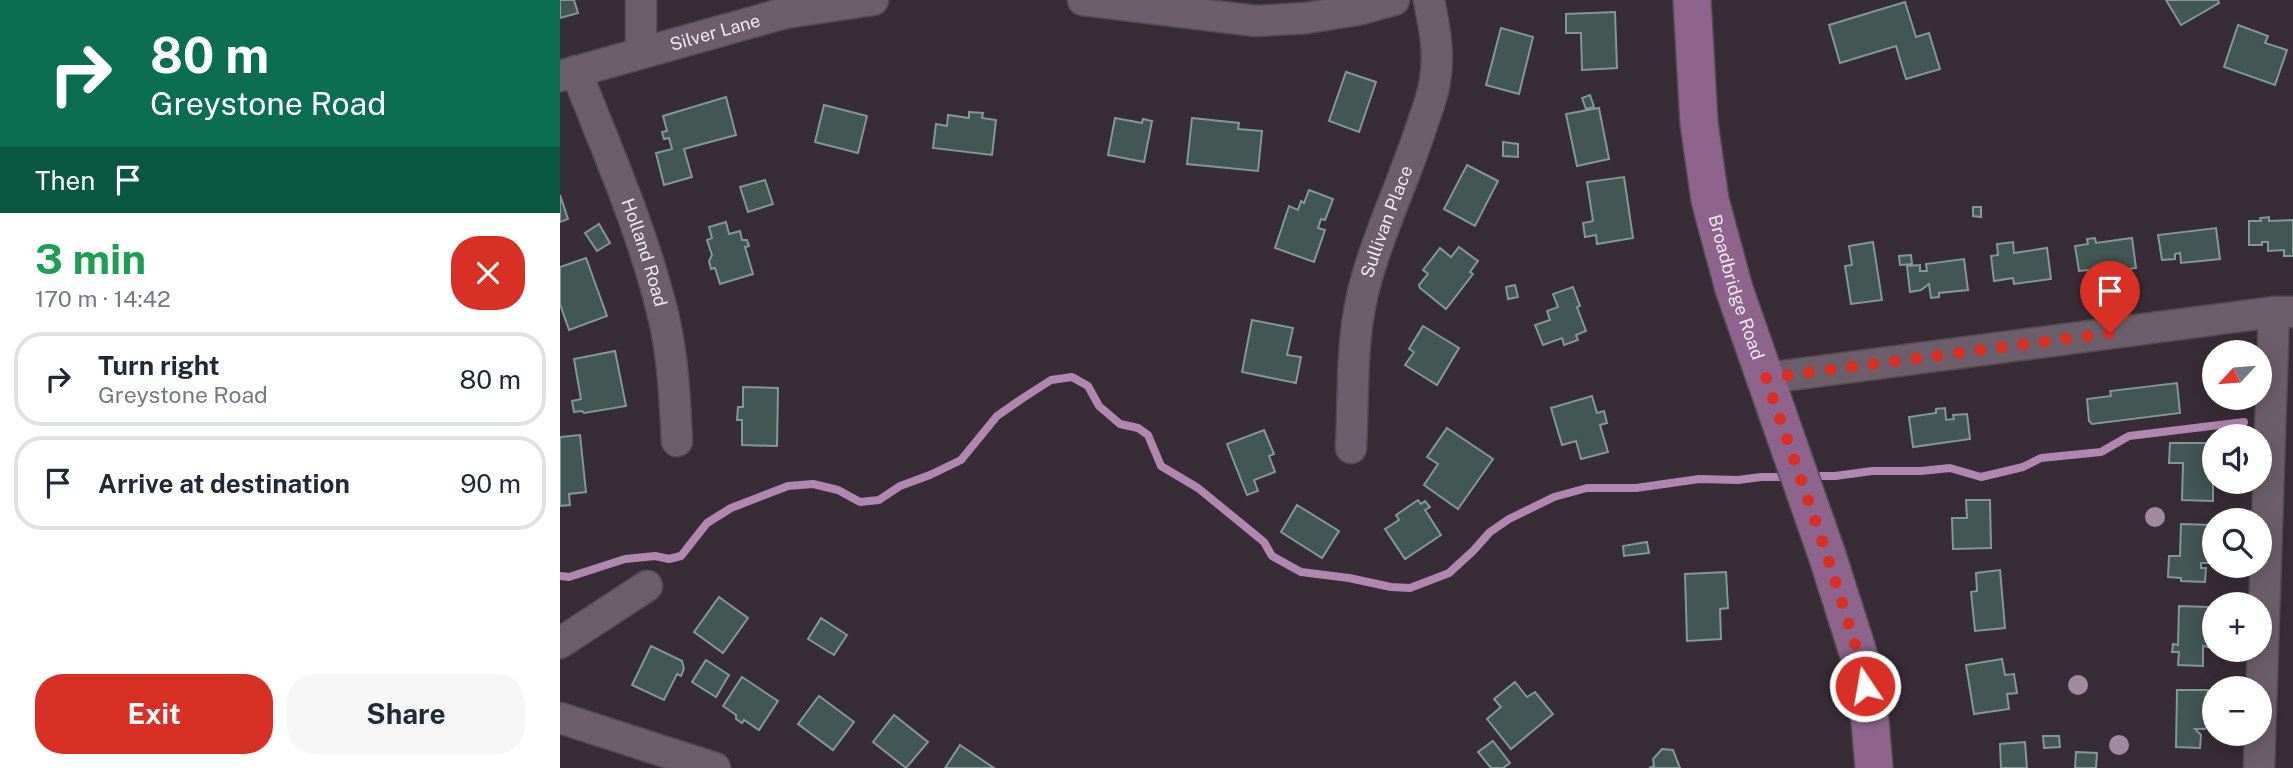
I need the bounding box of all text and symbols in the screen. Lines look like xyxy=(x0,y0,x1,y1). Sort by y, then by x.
street label: Silver Lane xyxy=(667,9,762,55)
text: 80 m xyxy=(150,26,269,84)
icon: right xyxy=(35,28,126,119)
text: Greystone Road xyxy=(150,85,386,122)
icon: arrive xyxy=(109,161,147,199)
street label: Sullivan Place xyxy=(1356,162,1417,280)
text: Then xyxy=(35,165,95,196)
street label: Holland Road xyxy=(617,195,672,309)
street label: Broadbridge Road xyxy=(1704,212,1769,362)
text: 3 min xyxy=(35,234,146,283)
button: close xyxy=(451,236,525,310)
pin xyxy=(2080,261,2140,333)
icon: arrive xyxy=(2091,272,2129,310)
text: 170 m · 14:42 xyxy=(35,285,171,312)
north arrow xyxy=(2202,340,2272,410)
map controls xyxy=(2202,340,2272,746)
text: Turn right xyxy=(98,350,220,381)
icon: right xyxy=(39,360,77,398)
text: 80 m xyxy=(460,364,521,395)
text: Greystone Road xyxy=(98,381,268,408)
button: sound xyxy=(2202,424,2272,494)
icon: arrive xyxy=(39,464,77,502)
text: Arrive at destination xyxy=(98,468,350,499)
text: 90 m xyxy=(460,468,521,499)
button: search xyxy=(2202,508,2272,578)
button: + xyxy=(2202,592,2272,662)
position arrow xyxy=(1828,649,1902,723)
button: Exit xyxy=(35,674,273,754)
button: Share xyxy=(287,674,525,754)
button: − xyxy=(2202,676,2272,746)

